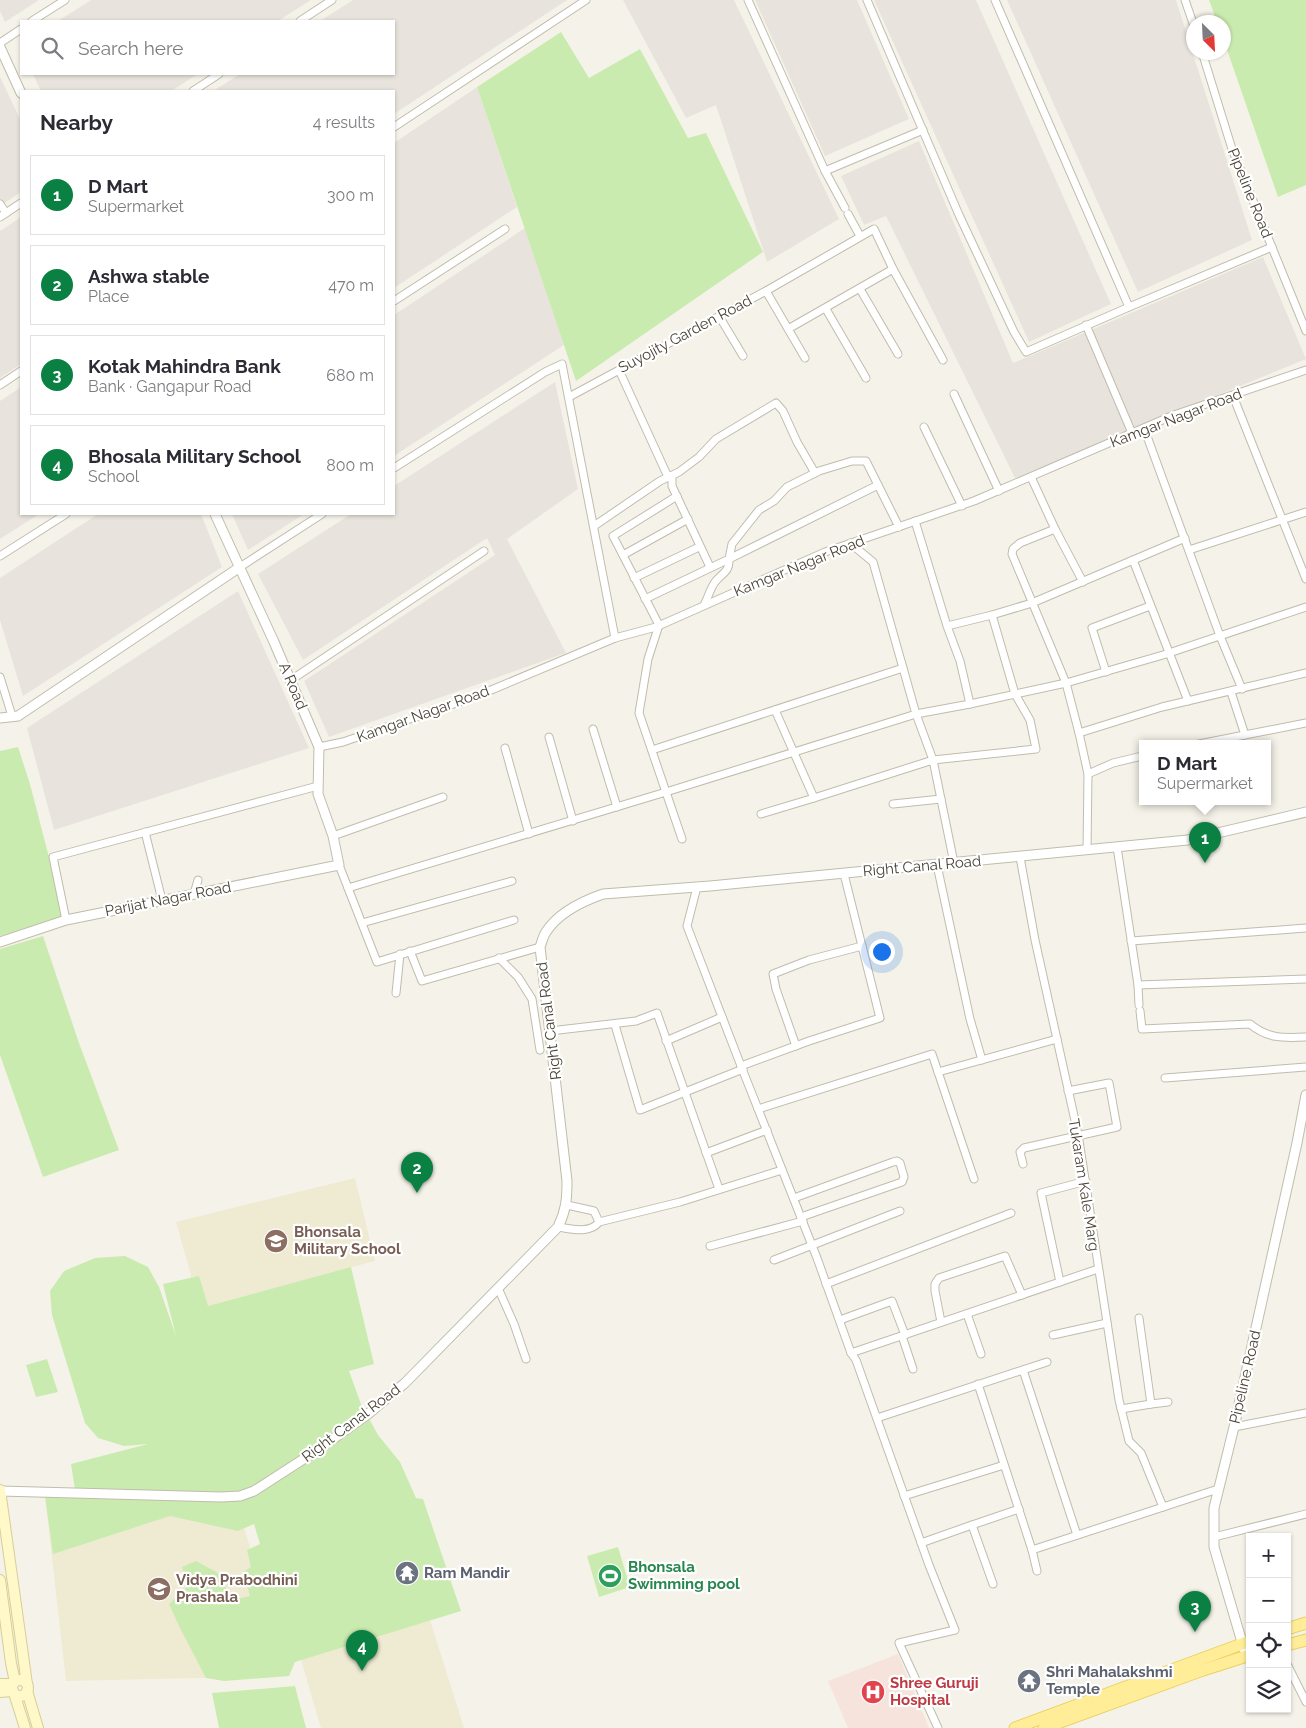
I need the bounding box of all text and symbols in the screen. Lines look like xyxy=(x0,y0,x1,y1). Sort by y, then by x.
north arrow xyxy=(1186,15,1231,60)
search box xyxy=(20,20,395,75)
icon: search xyxy=(38,34,66,62)
text: Search here xyxy=(78,37,184,59)
text: Nearby xyxy=(40,110,113,135)
text: 4 results xyxy=(313,113,375,132)
street label: Pipeline Road xyxy=(1224,145,1276,241)
text: D Mart xyxy=(88,175,148,197)
text: 1 xyxy=(53,186,61,205)
text: 300 m xyxy=(327,186,374,205)
text: Supermarket xyxy=(88,197,184,216)
text: Ashwa stable xyxy=(88,265,209,287)
text: 2 xyxy=(52,276,62,295)
text: 470 m xyxy=(328,276,374,295)
text: Place xyxy=(88,287,129,306)
street label: Suyojity Garden Road xyxy=(615,291,755,377)
text: Kotak Mahindra Bank xyxy=(88,355,281,377)
text: 3 xyxy=(53,366,61,385)
text: 680 m xyxy=(326,366,374,385)
text: Bank · Gangapur Road xyxy=(88,377,252,396)
street label: Kamgar Nagar Road xyxy=(1108,385,1244,451)
text: Bhosala Military School xyxy=(88,445,301,467)
text: 4 xyxy=(52,456,62,475)
text: 800 m xyxy=(326,456,374,475)
text: School xyxy=(88,467,139,486)
street label: Kamgar Nagar Road xyxy=(731,532,867,600)
street label: A Road xyxy=(275,660,311,712)
street label: Kamgar Nagar Road xyxy=(354,682,492,746)
popup xyxy=(1139,740,1271,805)
text: D Mart xyxy=(1157,752,1217,774)
text: Supermarket xyxy=(1157,774,1253,793)
pin: 1 xyxy=(1189,822,1221,863)
street label: Right Canal Road xyxy=(862,852,982,880)
street label: Parijat Nagar Road xyxy=(103,878,233,920)
your location xyxy=(869,939,895,965)
street label: Right Canal Road xyxy=(533,961,565,1081)
street label: Tukaram Kale Marg xyxy=(1065,1117,1103,1253)
pin: 2 xyxy=(401,1152,433,1193)
place label: Bhonsala Military School xyxy=(294,1223,401,1258)
school or university icon: Bhonsala Military School xyxy=(263,1228,289,1254)
street label: Pipeline Road xyxy=(1226,1329,1264,1425)
street label: Right Canal Road xyxy=(298,1380,404,1466)
map controls xyxy=(1246,1533,1291,1713)
button: + xyxy=(1246,1533,1291,1578)
place label: Bhonsala Swimming pool xyxy=(628,1558,740,1593)
temple icon: Ram Mandir xyxy=(394,1560,420,1586)
sports icon: Bhonsala Swimming pool xyxy=(597,1563,623,1589)
place label: Ram Mandir xyxy=(424,1564,510,1582)
place label: Vidya Prabodhini Prashala xyxy=(176,1571,298,1606)
school or university icon: Vidya Prabodhini Prashala xyxy=(146,1576,172,1602)
button: − xyxy=(1246,1578,1291,1623)
pin: 3 xyxy=(1179,1591,1211,1632)
button: locate xyxy=(1246,1623,1291,1668)
pin: 4 xyxy=(346,1630,378,1671)
place label: Shri Mahalakshmi Temple xyxy=(1046,1663,1173,1698)
temple icon: Shri Mahalakshmi Temple xyxy=(1016,1668,1042,1694)
button: layers xyxy=(1246,1668,1291,1713)
place label: Shree Guruji Hospital xyxy=(890,1674,978,1709)
hospital icon: Shree Guruji Hospital xyxy=(860,1679,886,1705)

